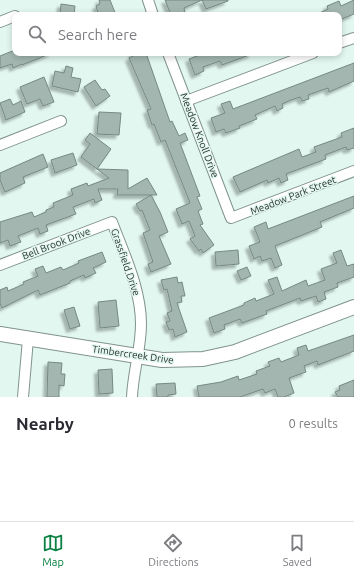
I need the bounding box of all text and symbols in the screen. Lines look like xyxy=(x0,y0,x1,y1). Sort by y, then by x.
search box xyxy=(12,12,342,56)
icon: search xyxy=(26,23,48,45)
text: Search here xyxy=(58,26,137,43)
street label: Meadow Knoll Drive xyxy=(178,91,221,179)
street label: Meadow Park Street xyxy=(249,174,338,217)
street label: Bell Brook Drive xyxy=(20,225,92,262)
street label: Grassfield Drive xyxy=(109,227,142,297)
street label: Timbercreek Drive xyxy=(91,343,175,366)
text: Nearby xyxy=(16,414,74,433)
text: 0 results xyxy=(288,416,338,430)
tab: Map xyxy=(42,532,64,568)
tab: Directions xyxy=(148,532,198,568)
tab: Saved xyxy=(283,532,312,568)

